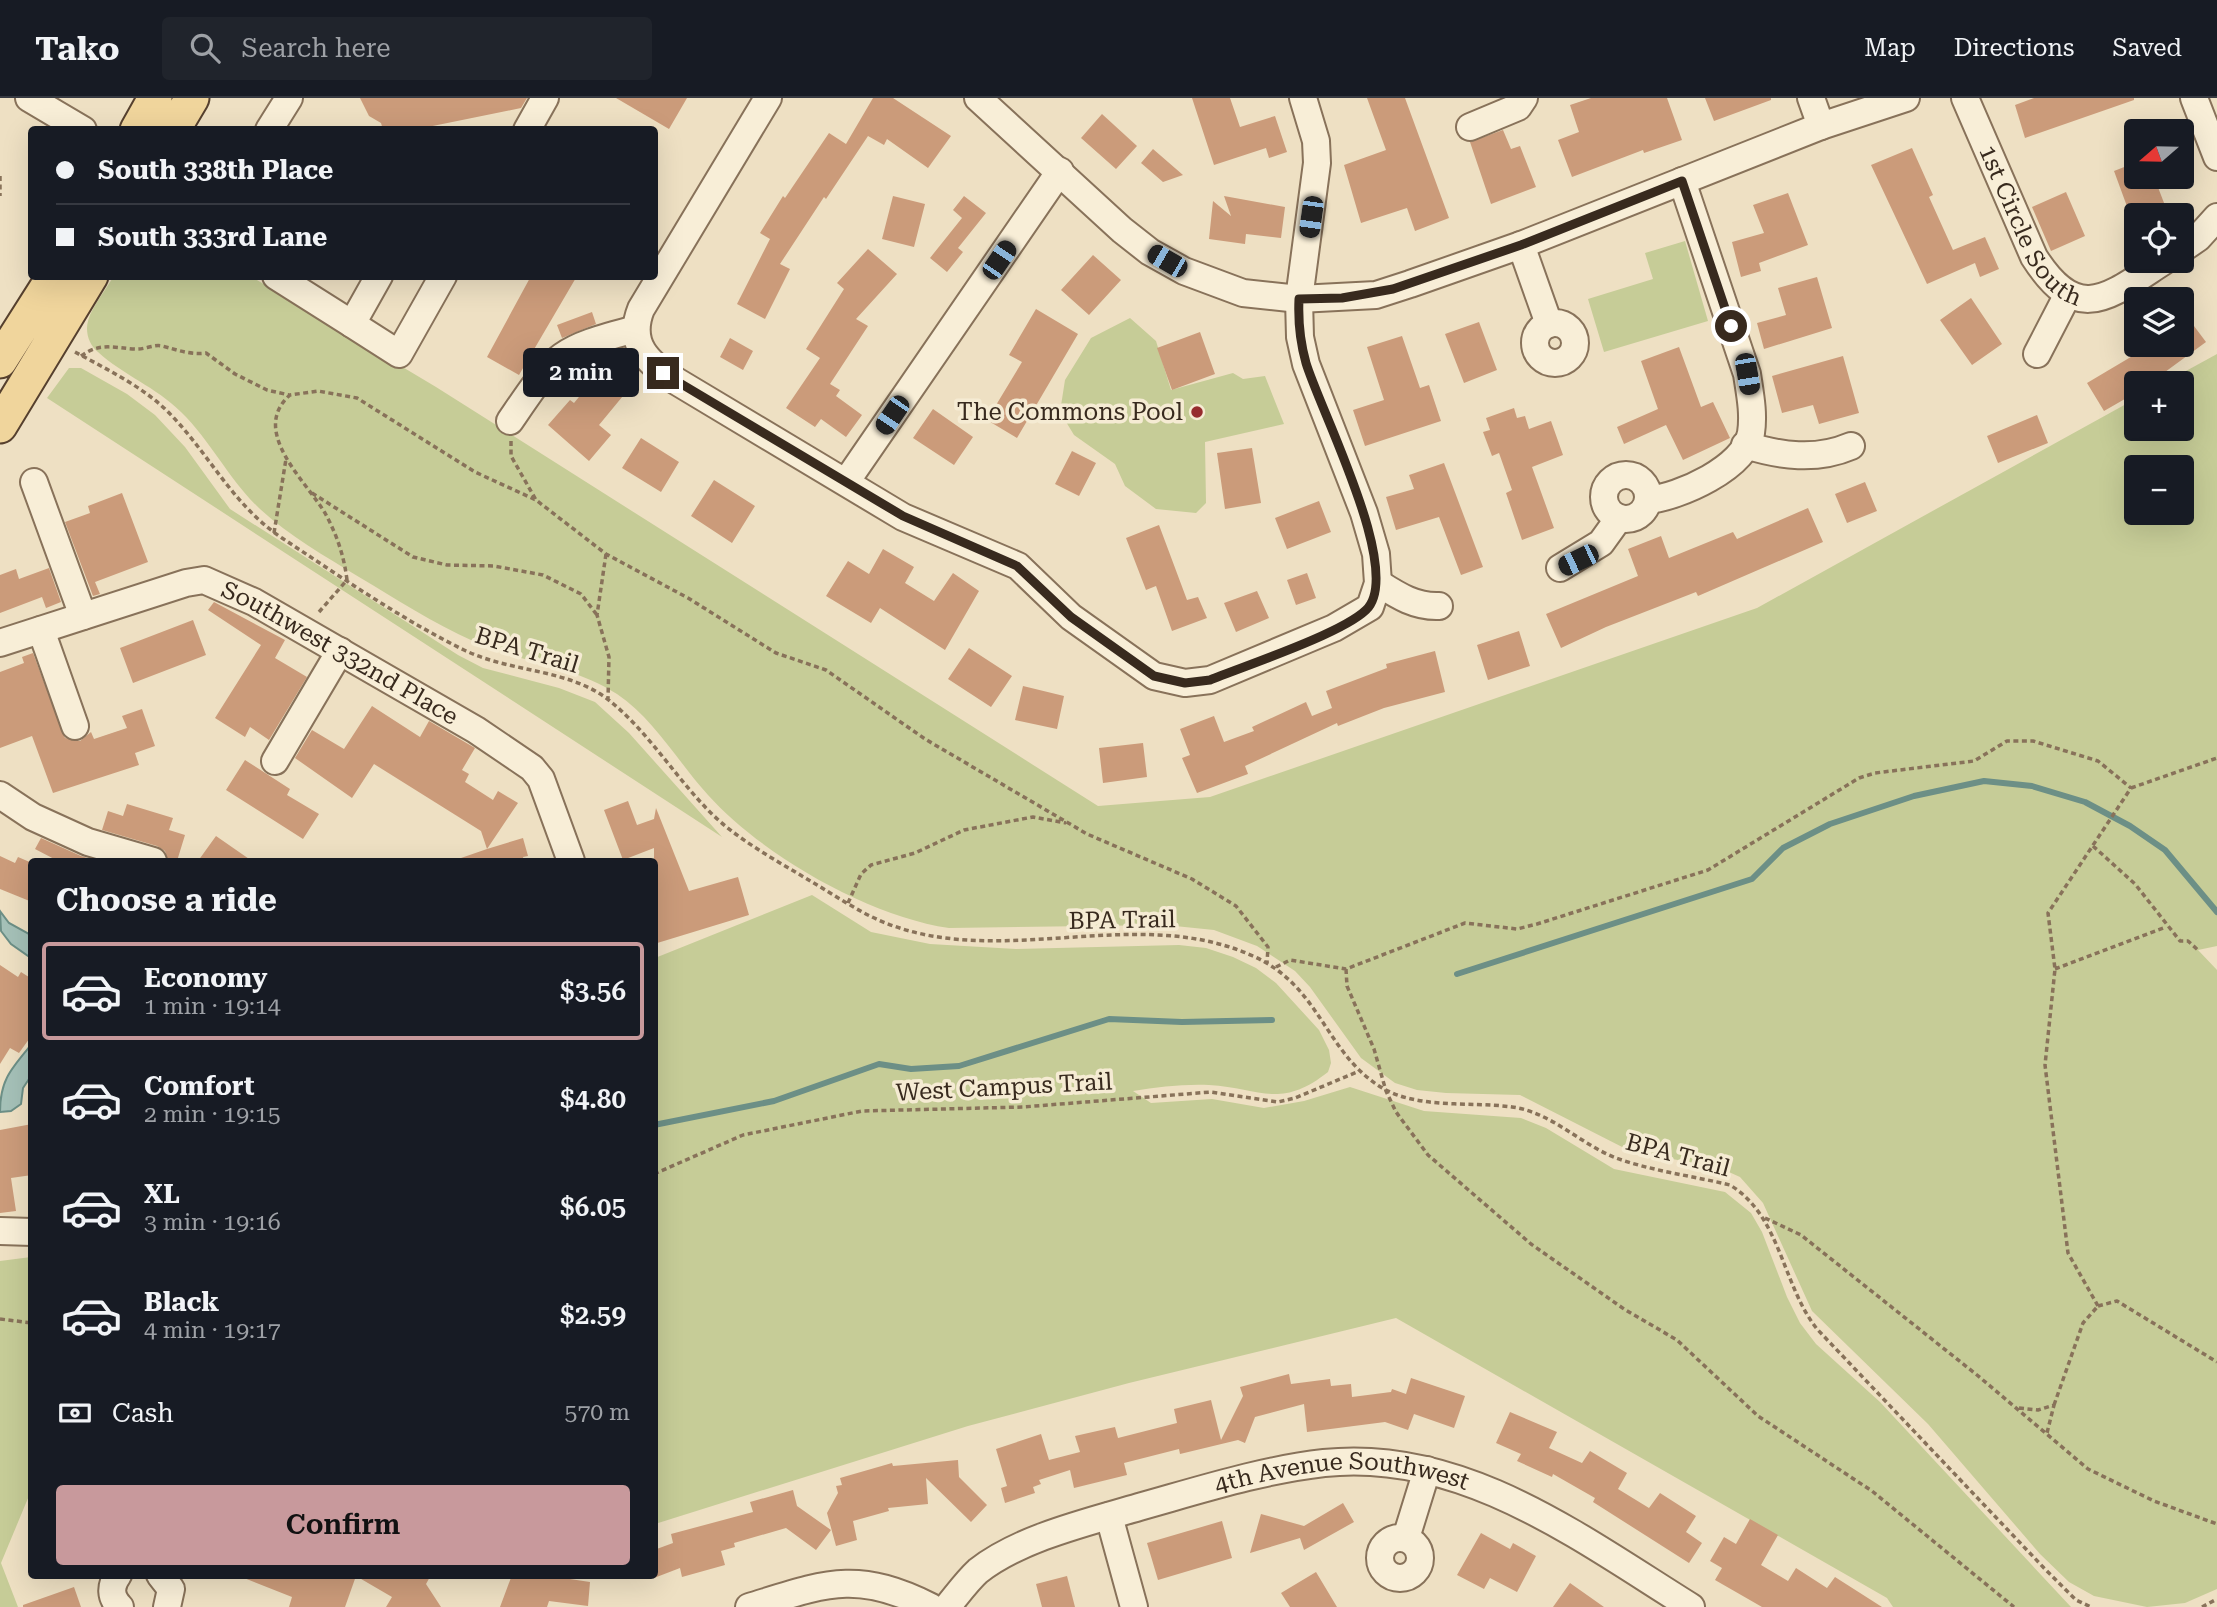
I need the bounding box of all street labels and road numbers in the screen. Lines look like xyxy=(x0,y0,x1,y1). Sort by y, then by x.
street label: 1st Circle South xyxy=(1973,141,2086,312)
street label: Southwest 332nd Place xyxy=(217,575,463,731)
street label: BPA Trail xyxy=(472,621,582,679)
street label: BPA Trail xyxy=(1068,905,1176,935)
street label: West Campus Trail xyxy=(895,1067,1113,1107)
street label: BPA Trail xyxy=(1623,1128,1733,1182)
street label: 4th Avenue Southwest xyxy=(1211,1447,1473,1499)

